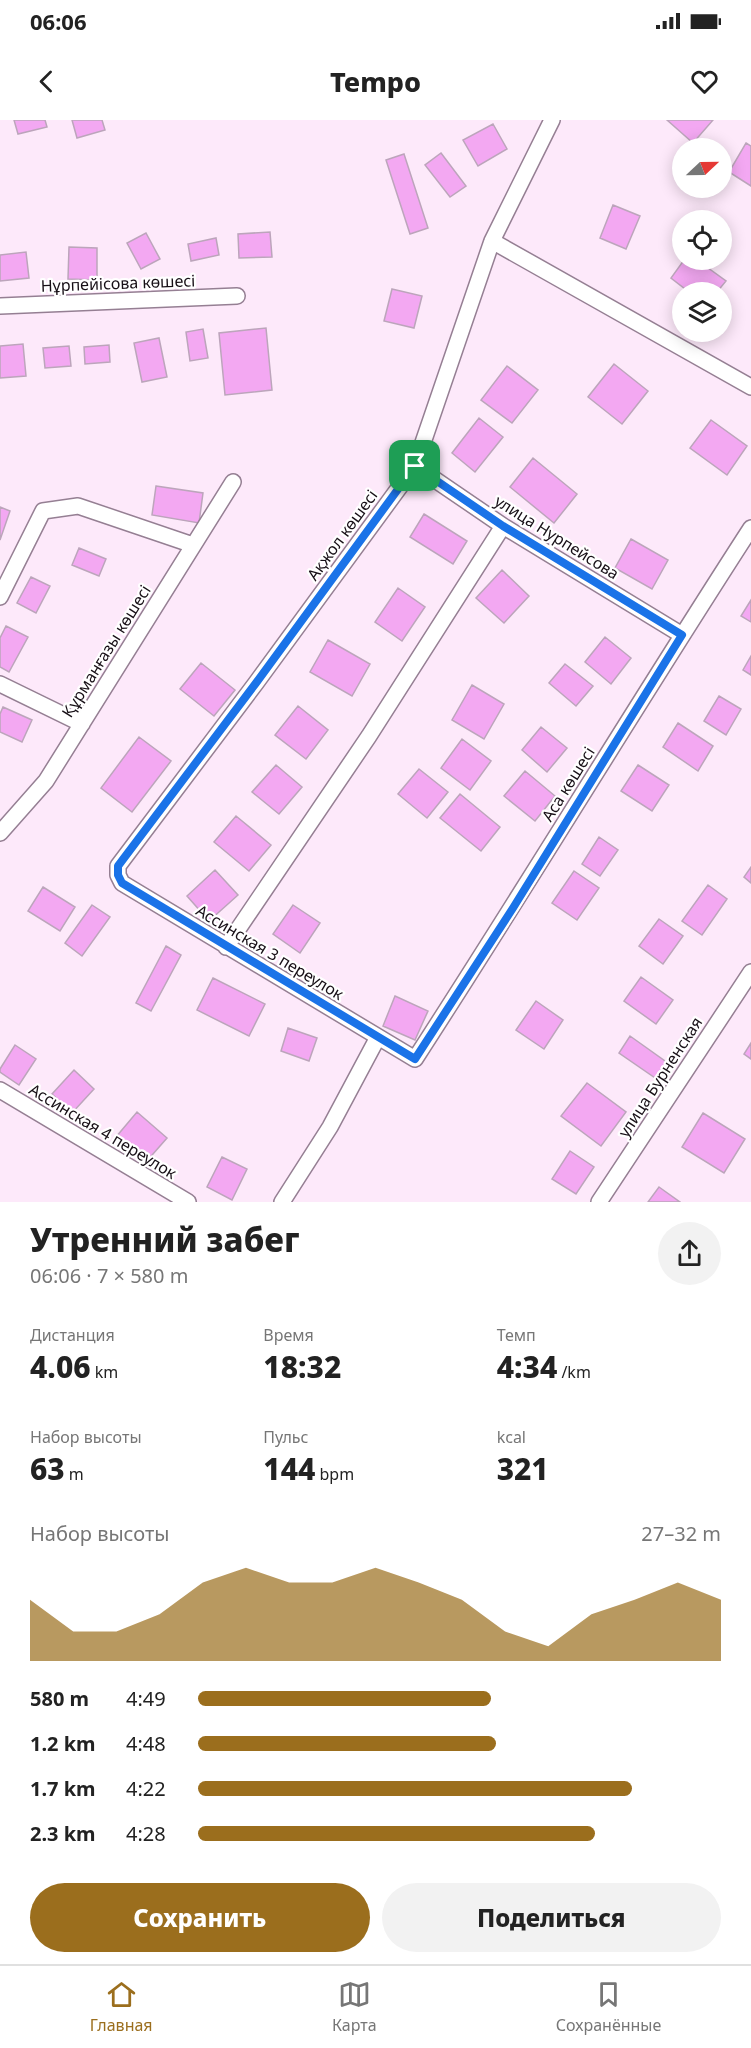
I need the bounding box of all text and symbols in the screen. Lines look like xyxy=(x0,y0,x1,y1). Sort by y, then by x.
text: 06:06 xyxy=(30,6,87,36)
text: Tempo xyxy=(330,63,421,100)
icon: back xyxy=(30,65,63,98)
icon: heart xyxy=(688,65,721,98)
north arrow xyxy=(672,138,732,198)
map controls xyxy=(672,138,732,342)
button: locate xyxy=(672,210,732,270)
street label: Нұрпейісова көшесі xyxy=(40,269,196,297)
button: layers xyxy=(672,282,732,342)
pin xyxy=(389,440,440,491)
icon: arrive xyxy=(398,449,431,482)
street label: Ақжол көшесі xyxy=(302,485,382,585)
street label: улица Нурпейсова xyxy=(491,490,623,584)
street label: Құрманғазы көшесі xyxy=(56,581,156,721)
street label: Аса көшесі xyxy=(536,743,600,825)
street label: Ассинская 3 переулок xyxy=(192,899,348,1005)
street label: улица Бурненская xyxy=(613,1012,707,1142)
street label: Ассинская 4 переулок xyxy=(25,1078,181,1184)
text: Утренний забег xyxy=(30,1217,299,1262)
button: share xyxy=(658,1222,721,1285)
text: 06:06 · 7 × 580 m xyxy=(30,1262,188,1289)
text: Дистанция xyxy=(30,1324,115,1346)
text: Время xyxy=(263,1324,314,1346)
text: Темп xyxy=(497,1324,536,1346)
text: 4.06 xyxy=(30,1346,91,1387)
text: 18:32 xyxy=(263,1346,341,1387)
text: 4:34 xyxy=(497,1346,557,1387)
text: km xyxy=(91,1361,118,1383)
text: /km xyxy=(557,1361,591,1383)
text: Набор высоты xyxy=(30,1426,142,1448)
text: Пульс xyxy=(263,1426,308,1448)
text: kcal xyxy=(497,1426,526,1448)
text: 63 xyxy=(30,1448,65,1489)
text: 144 xyxy=(263,1448,315,1489)
text: 321 xyxy=(497,1448,549,1489)
text: m xyxy=(65,1463,84,1485)
text: bpm xyxy=(315,1463,354,1485)
text: Набор высоты xyxy=(30,1520,169,1547)
text: 27–32 m xyxy=(641,1520,721,1547)
text: 580 m xyxy=(30,1685,89,1712)
text: 4:49 xyxy=(126,1685,166,1712)
text: 1.2 km xyxy=(30,1730,96,1757)
text: 4:48 xyxy=(126,1730,166,1757)
text: 1.7 km xyxy=(30,1775,96,1802)
text: 4:22 xyxy=(126,1775,166,1802)
text: 2.3 km xyxy=(30,1820,96,1847)
text: 4:28 xyxy=(126,1820,166,1847)
button: Сохранить xyxy=(30,1883,370,1952)
button: Поделиться xyxy=(382,1883,721,1952)
tab: Главная xyxy=(90,1978,153,2036)
tab: Карта xyxy=(332,1978,377,2036)
tab: Сохранённые xyxy=(556,1978,661,2036)

